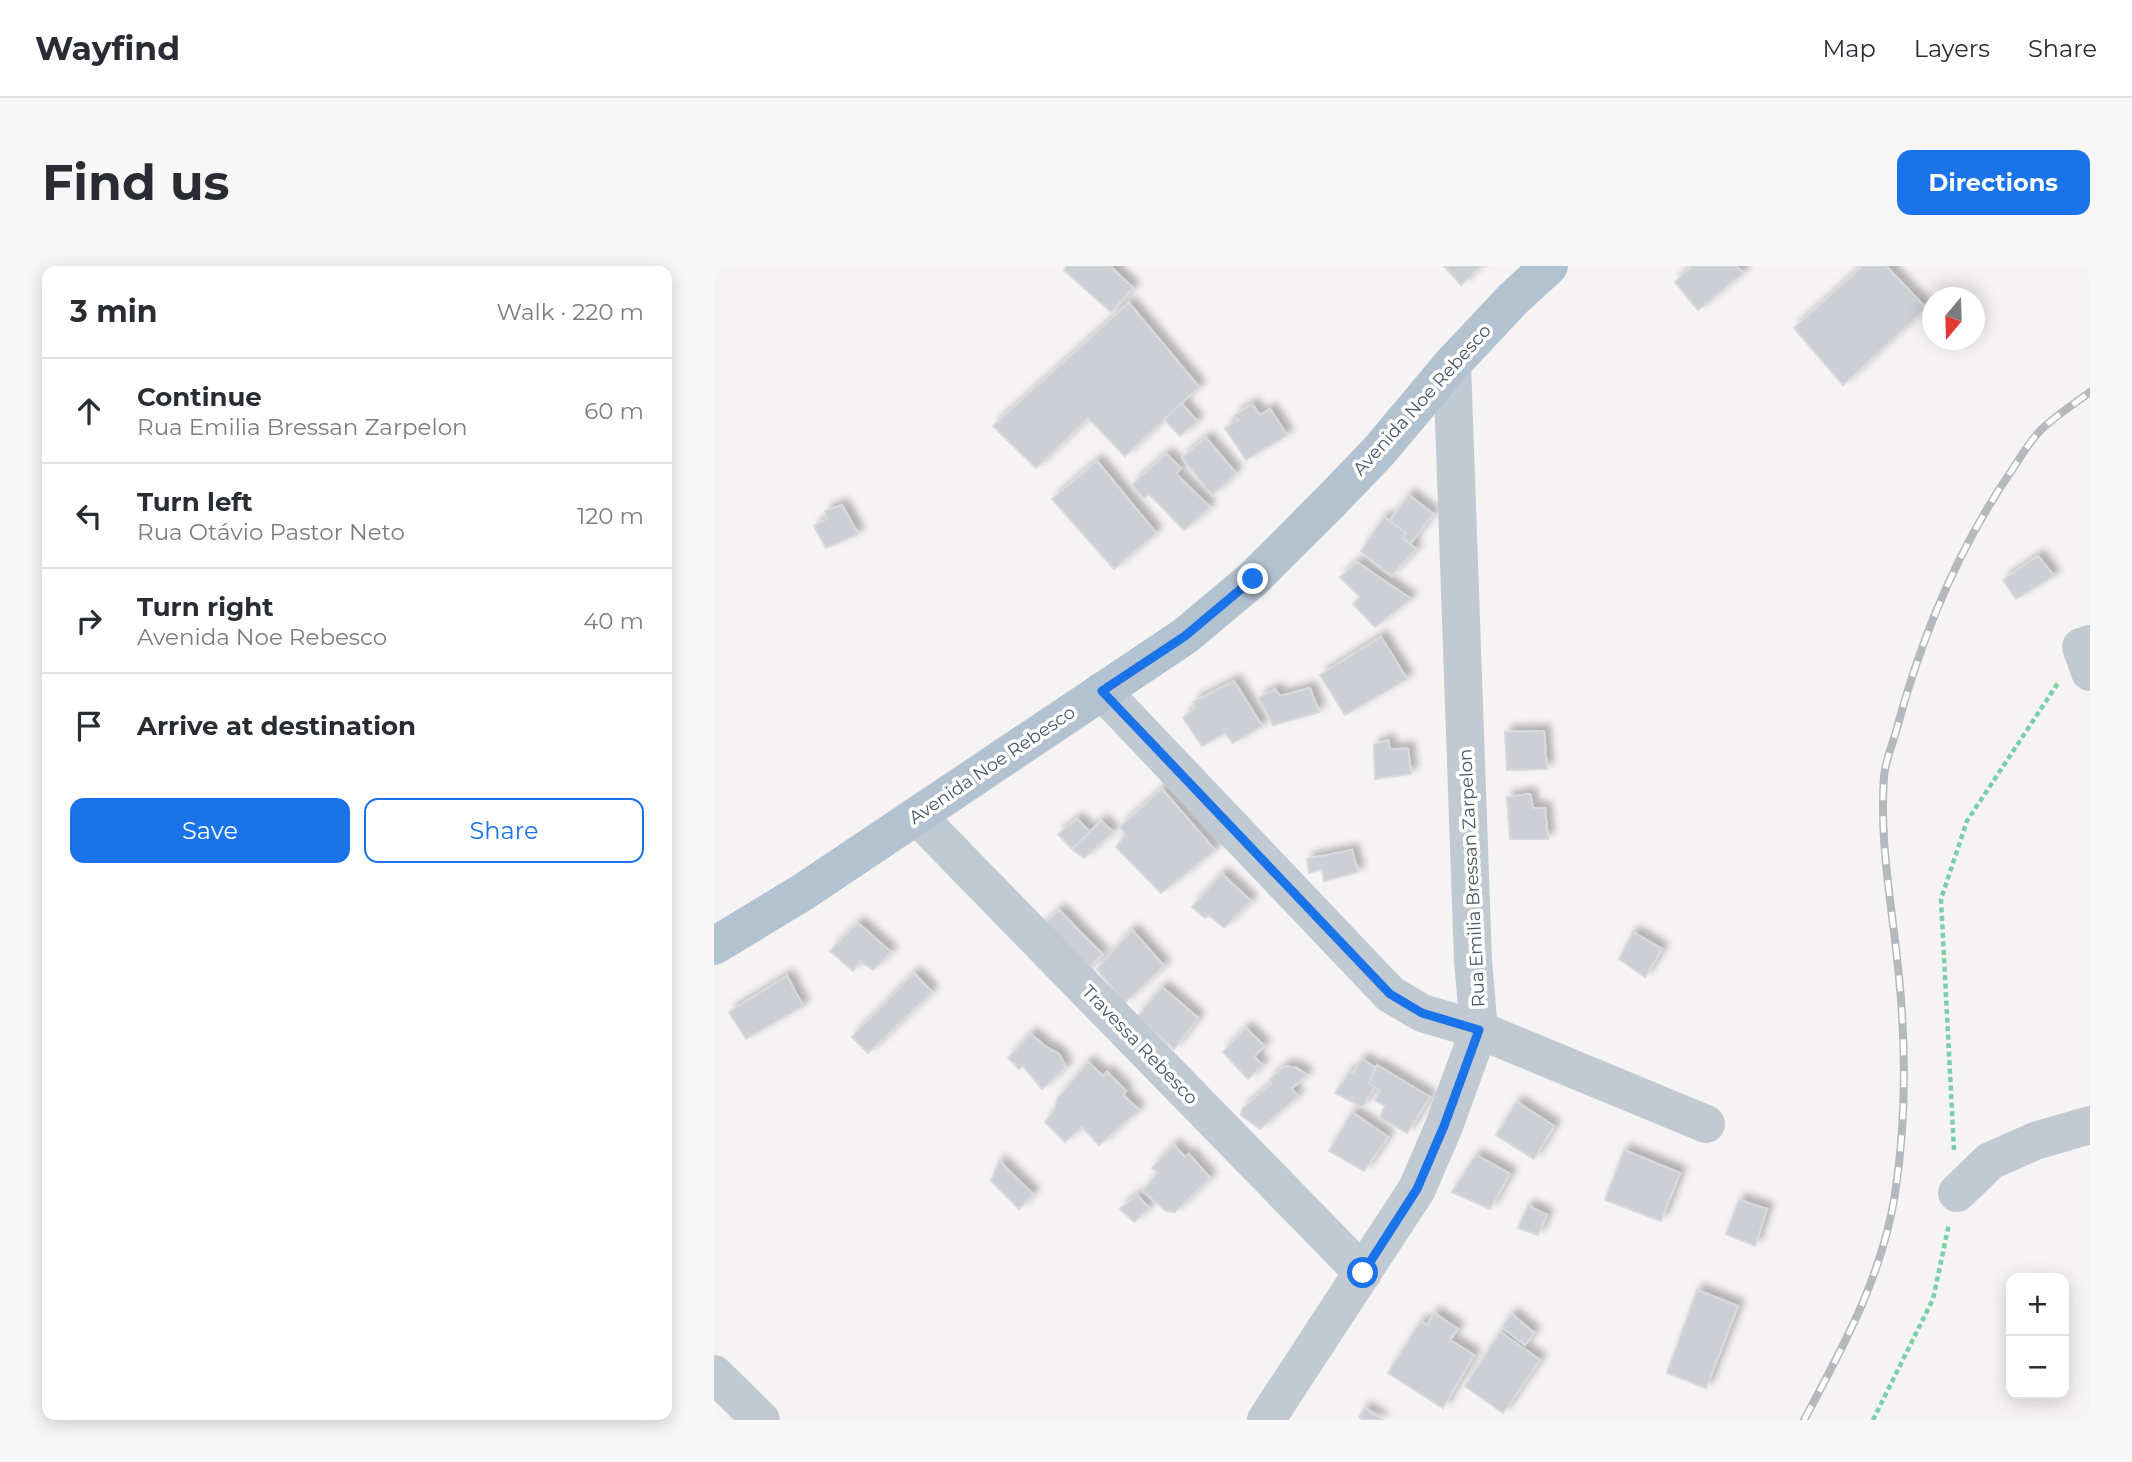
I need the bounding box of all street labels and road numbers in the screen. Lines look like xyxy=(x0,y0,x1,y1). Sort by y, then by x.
street label: Avenida Noe Rebesco xyxy=(1348,320,1496,480)
street label: Avenida Noe Rebesco xyxy=(905,701,1079,829)
street label: Rua Emilia Bressan Zarpelon xyxy=(1454,748,1490,1008)
street label: Travessa Rebesco xyxy=(1077,981,1203,1109)

